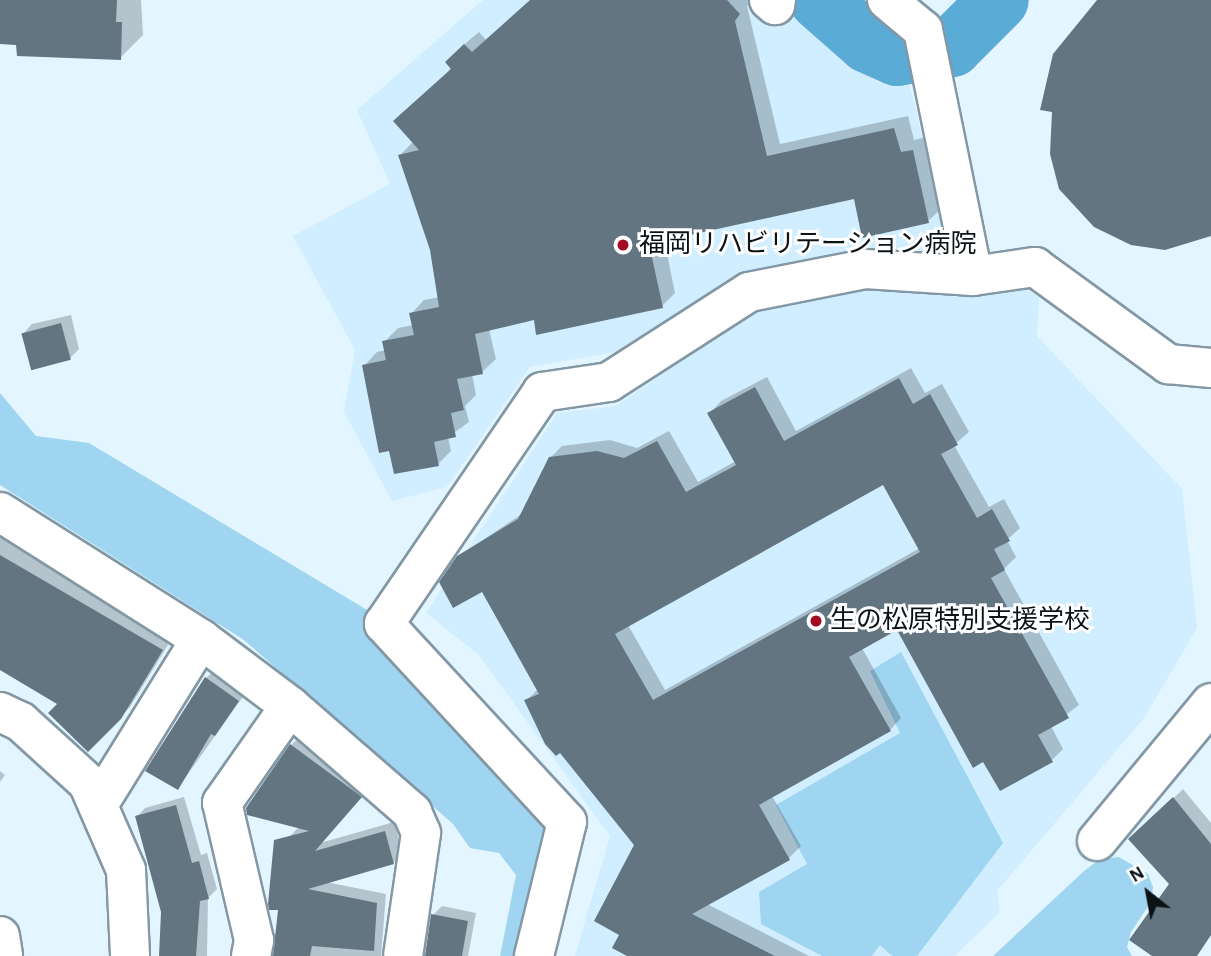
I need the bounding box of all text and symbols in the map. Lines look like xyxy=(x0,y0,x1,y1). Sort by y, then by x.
place label: 福岡リハビリテーション病院 xyxy=(639,229,977,261)
marker: 福岡リハビリテーション病院 xyxy=(613,235,633,255)
place label: 生の松原特別支援学校 xyxy=(830,605,1090,637)
marker: 生の松原特別支援学校 xyxy=(808,613,824,629)
north arrow xyxy=(1113,858,1183,928)
text: N xyxy=(1126,863,1147,886)

